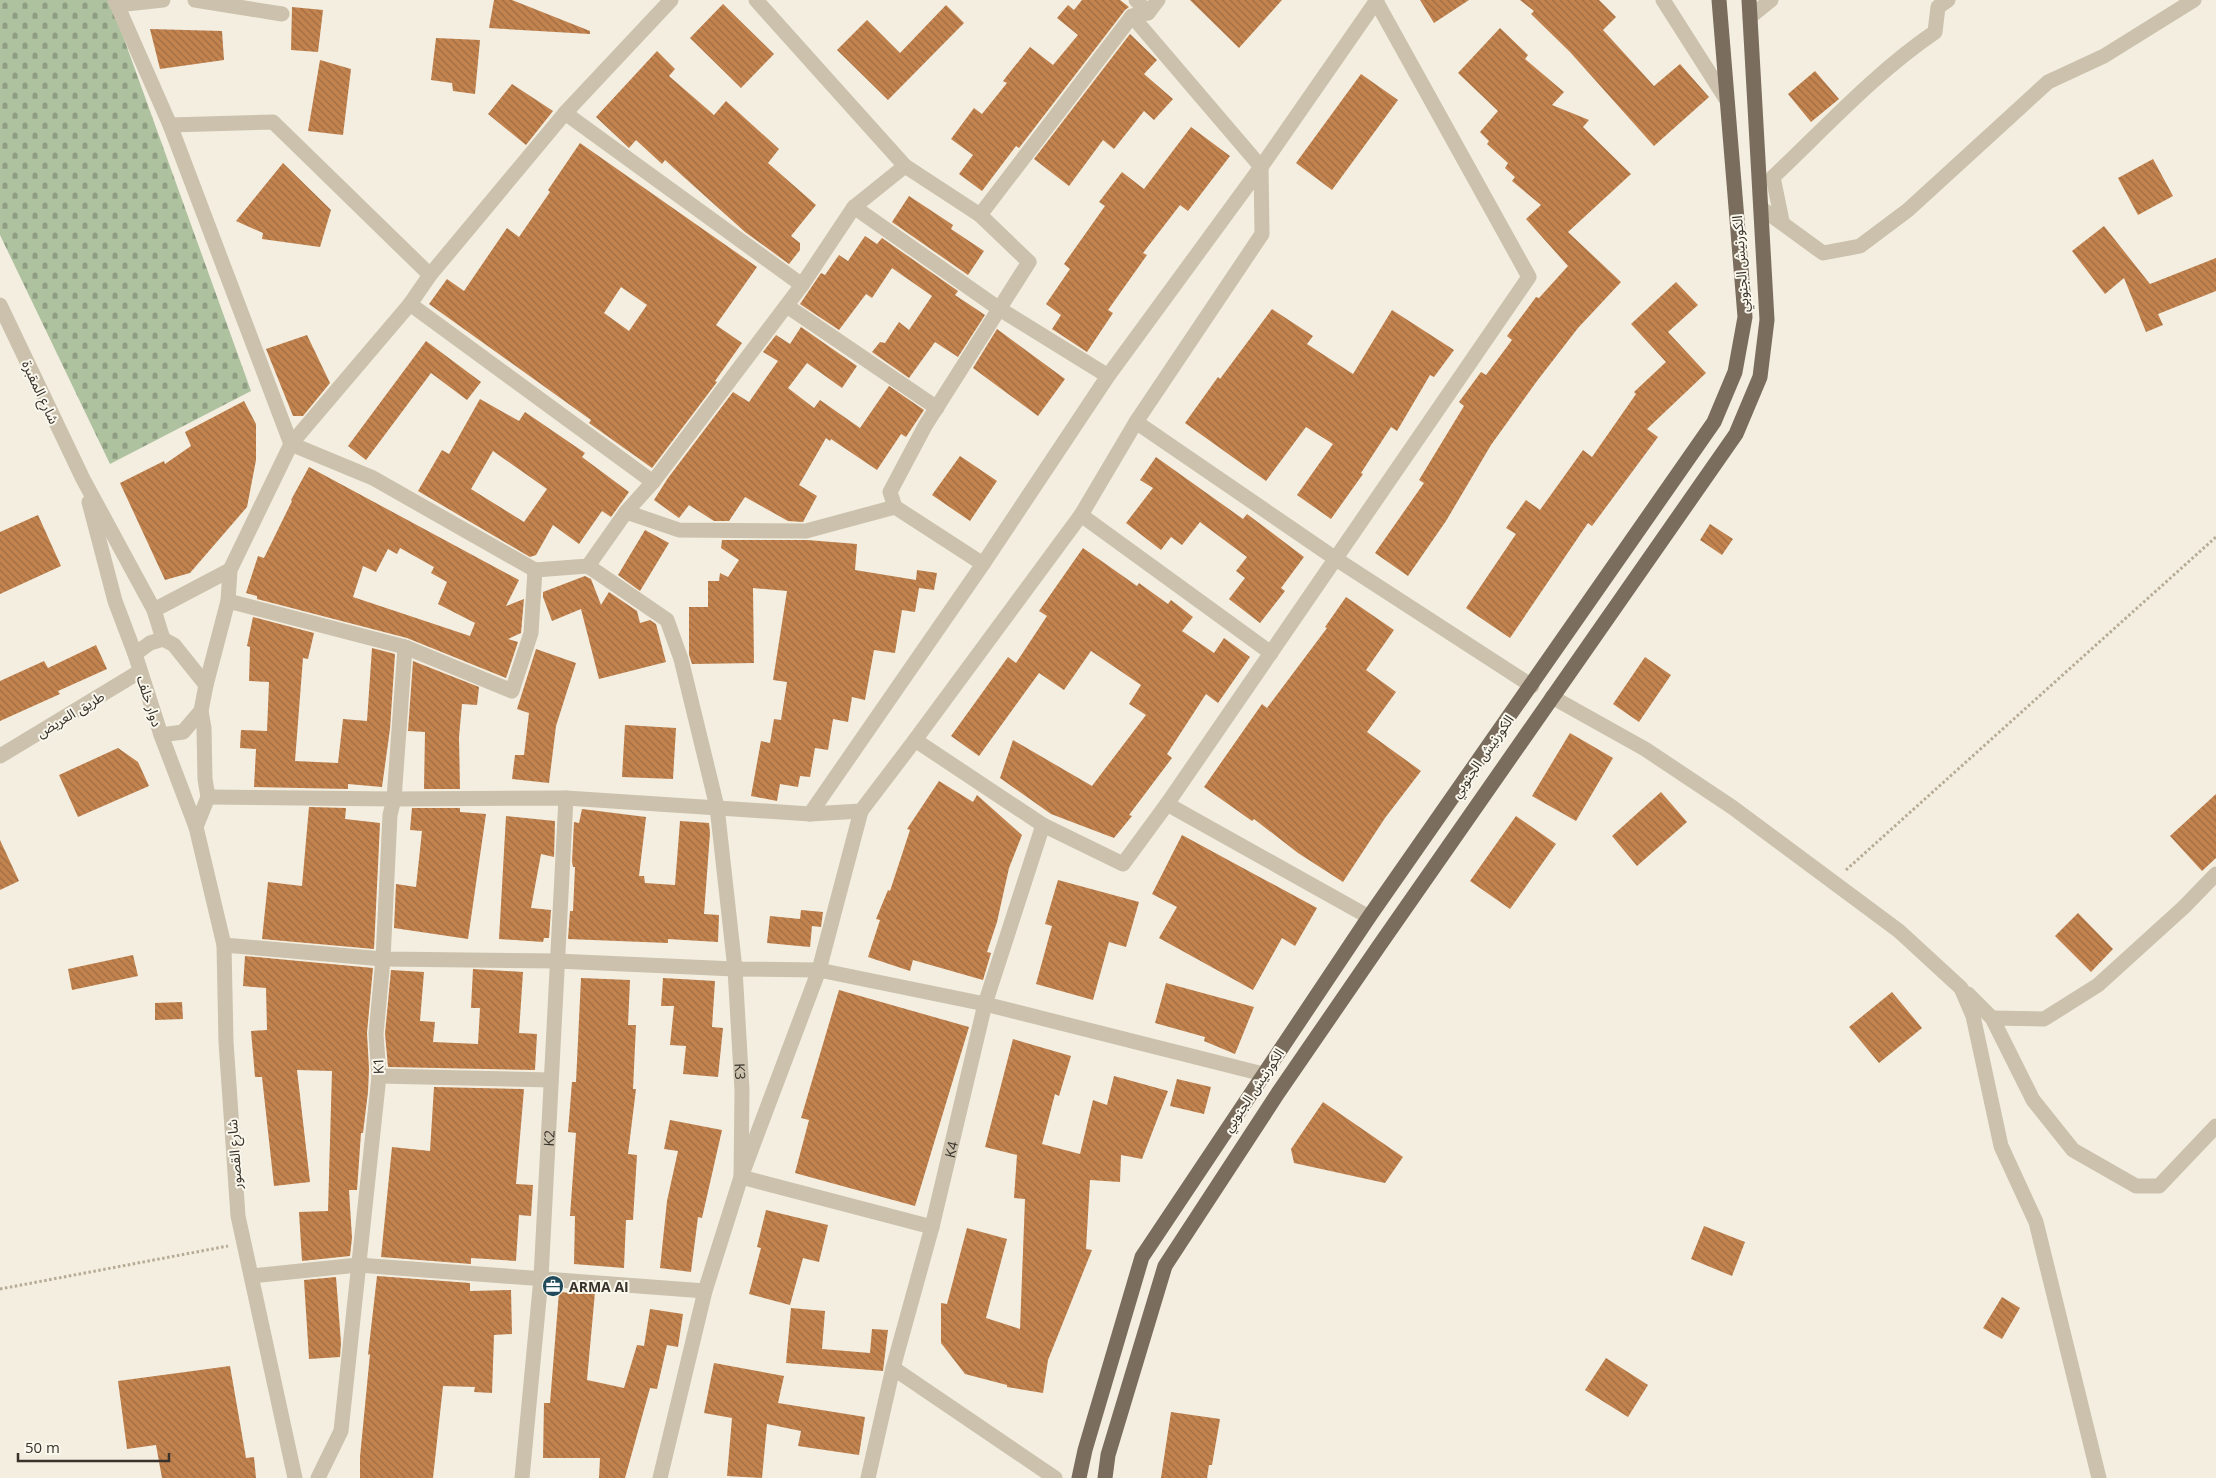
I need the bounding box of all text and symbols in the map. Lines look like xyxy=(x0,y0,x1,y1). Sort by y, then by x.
street label: الكورنيش الجنوبي xyxy=(1727,215,1755,313)
street label: شارع المقبرة xyxy=(16,357,64,428)
street label: دوار خلف xyxy=(133,673,167,729)
street label: طريق العريض xyxy=(32,686,108,743)
street label: الكورنيش الجنوبي xyxy=(1446,711,1519,803)
street label: الكورنيش الجنوبي xyxy=(1218,1044,1290,1137)
street label: K1 xyxy=(368,1057,388,1075)
street label: K3 xyxy=(731,1063,751,1080)
street label: شارع القصور xyxy=(222,1118,248,1191)
street label: K2 xyxy=(538,1129,558,1147)
street label: K4 xyxy=(939,1139,962,1160)
office icon: ARMA AI xyxy=(541,1274,565,1298)
place label: ARMA AI xyxy=(569,1277,629,1296)
scale bar xyxy=(18,1430,169,1462)
text: 50 m xyxy=(25,1437,60,1457)

